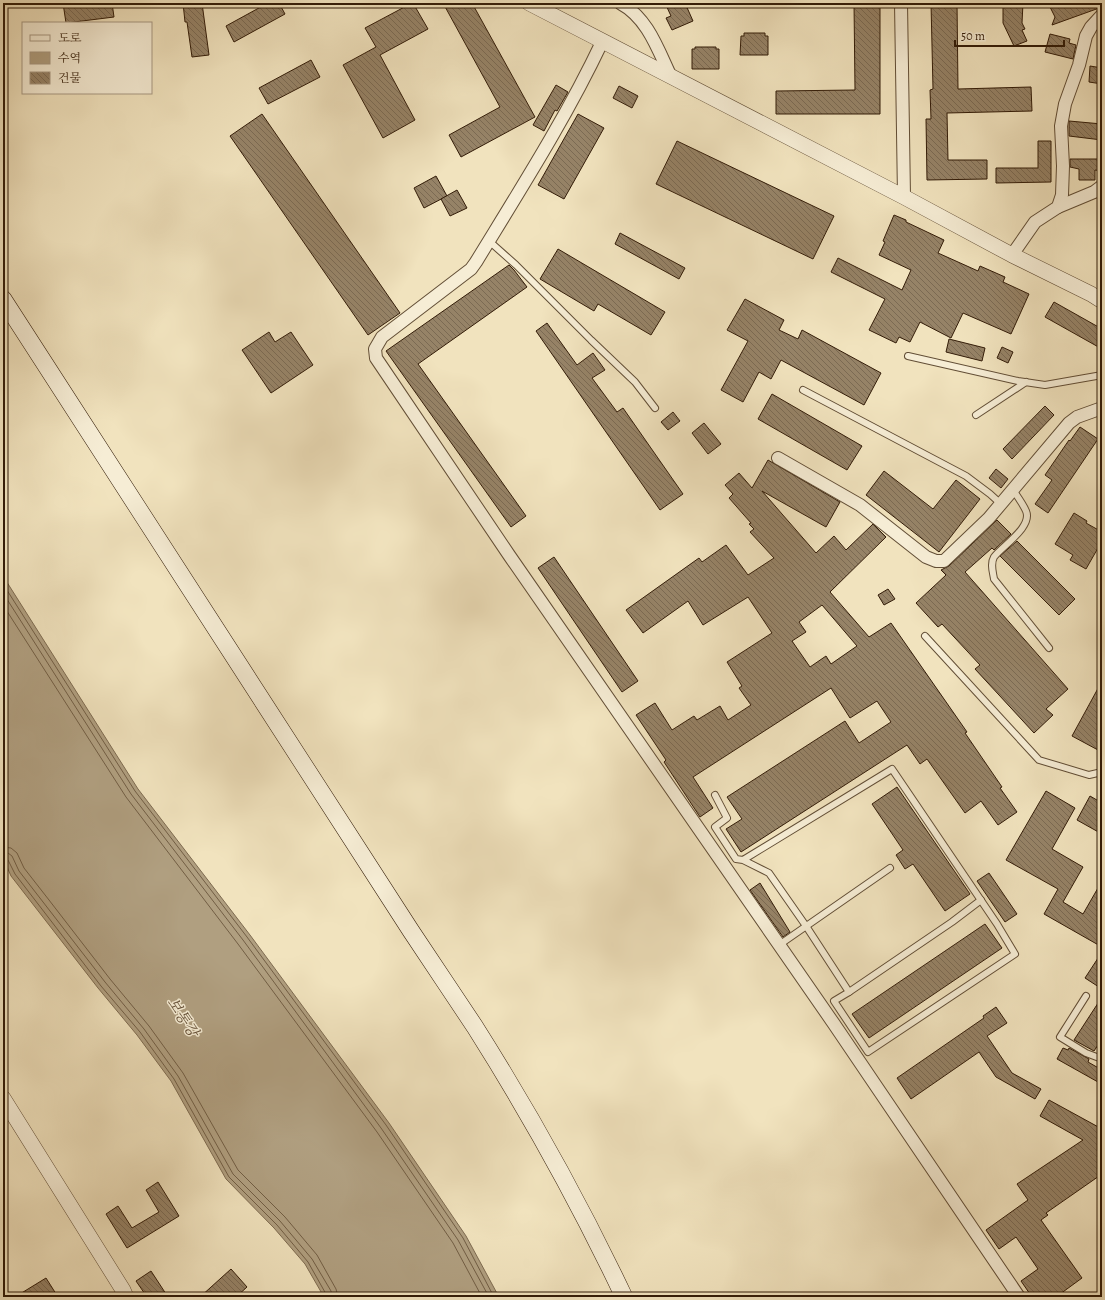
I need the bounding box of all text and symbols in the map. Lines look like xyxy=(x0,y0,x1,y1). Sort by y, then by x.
legend xyxy=(22,22,152,94)
scale bar xyxy=(955,22,1064,48)
text: 50 m xyxy=(961,28,985,44)
text: 도로 xyxy=(58,30,82,46)
text: 수역 xyxy=(58,50,81,66)
text: 건물 xyxy=(58,70,82,86)
water label: 보통강 xyxy=(163,993,205,1043)

